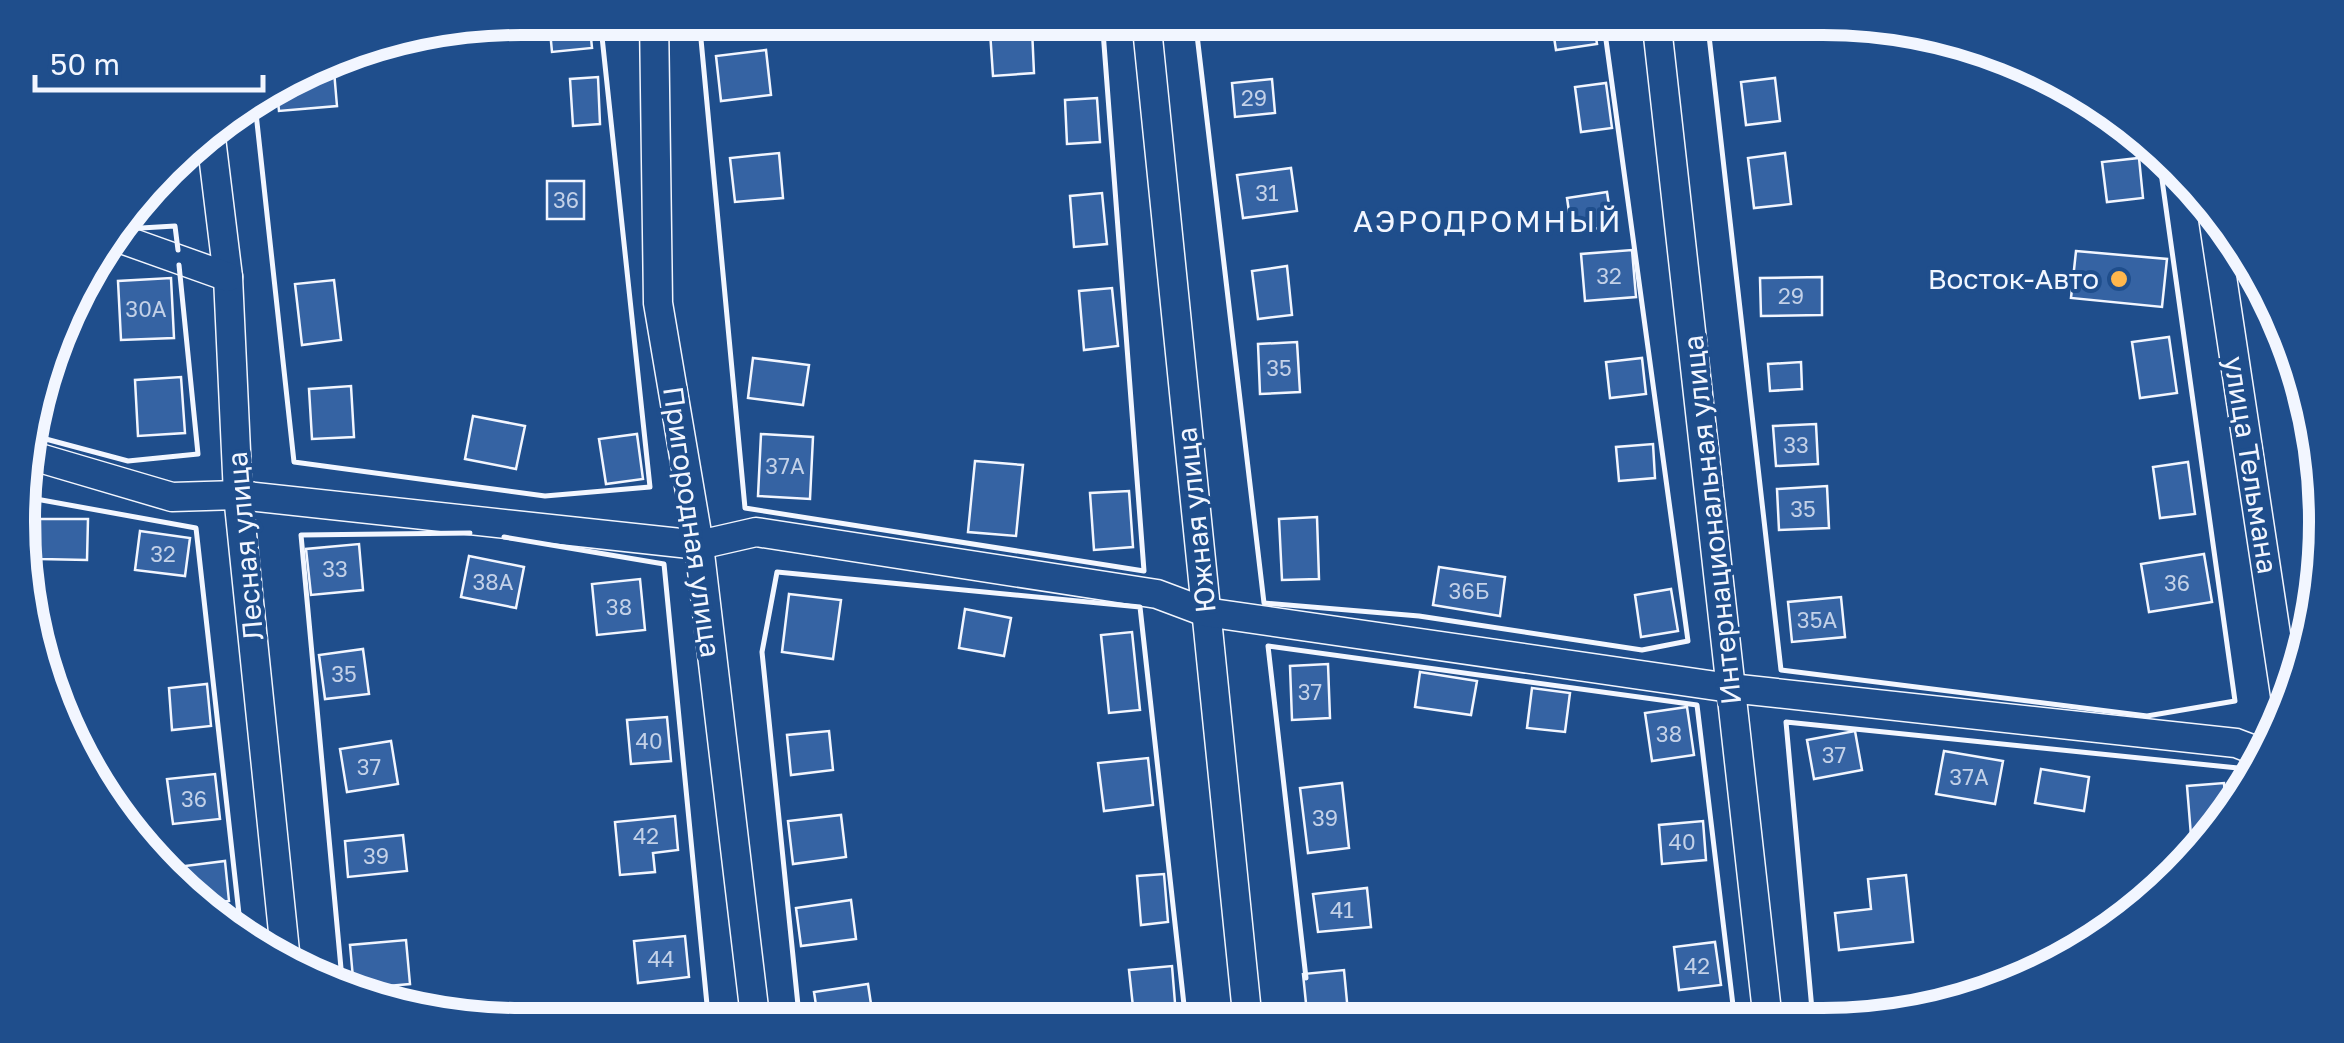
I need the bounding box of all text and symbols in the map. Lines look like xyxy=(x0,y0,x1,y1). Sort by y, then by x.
scale bar xyxy=(35,30,262,92)
text: 50 m xyxy=(50,46,120,82)
house number: 29 xyxy=(1241,84,1267,111)
house number: 31 xyxy=(1255,179,1279,206)
house number: 36 xyxy=(553,186,579,213)
district label: АЭРОДРОМНЫЙ xyxy=(1353,203,1623,239)
house number: 32 xyxy=(1596,262,1622,289)
place label: Восток-Авто xyxy=(1928,262,2099,295)
marker: Восток-Авто xyxy=(2108,268,2130,290)
house number: 29 xyxy=(1778,282,1804,309)
house number: 30А xyxy=(125,295,167,322)
street label: Интернациональная улица xyxy=(1676,334,1747,706)
house number: 35 xyxy=(1266,354,1292,381)
street label: улица Тельмана xyxy=(2218,354,2285,576)
street label: Пригородная улица xyxy=(657,384,728,660)
street label: Южная улица xyxy=(1169,426,1222,615)
house number: 33 xyxy=(1783,431,1809,458)
street label: Лесная улица xyxy=(220,450,269,642)
house number: 37А xyxy=(765,452,805,479)
house number: 35 xyxy=(1790,495,1816,522)
house number: 32 xyxy=(150,540,176,567)
house number: 33 xyxy=(322,555,348,582)
house number: 38А xyxy=(472,568,514,595)
house number: 36 xyxy=(2164,569,2190,596)
house number: 36Б xyxy=(1449,577,1489,604)
house number: 38 xyxy=(606,593,632,620)
house number: 35А xyxy=(1797,606,1837,633)
house number: 35 xyxy=(331,660,357,687)
house number: 37 xyxy=(1298,678,1322,705)
house number: 38 xyxy=(1656,720,1682,747)
house number: 40 xyxy=(635,727,663,754)
house number: 37 xyxy=(1822,741,1846,768)
house number: 37 xyxy=(357,753,381,780)
house number: 37А xyxy=(1949,763,1989,790)
house number: 36 xyxy=(181,785,207,812)
house number: 39 xyxy=(1312,804,1338,831)
house number: 42 xyxy=(633,822,659,849)
house number: 40 xyxy=(1668,828,1696,855)
house number: 39 xyxy=(363,842,389,869)
house number: 41 xyxy=(1330,896,1354,923)
house number: 44 xyxy=(648,945,674,972)
house number: 42 xyxy=(1684,952,1710,979)

